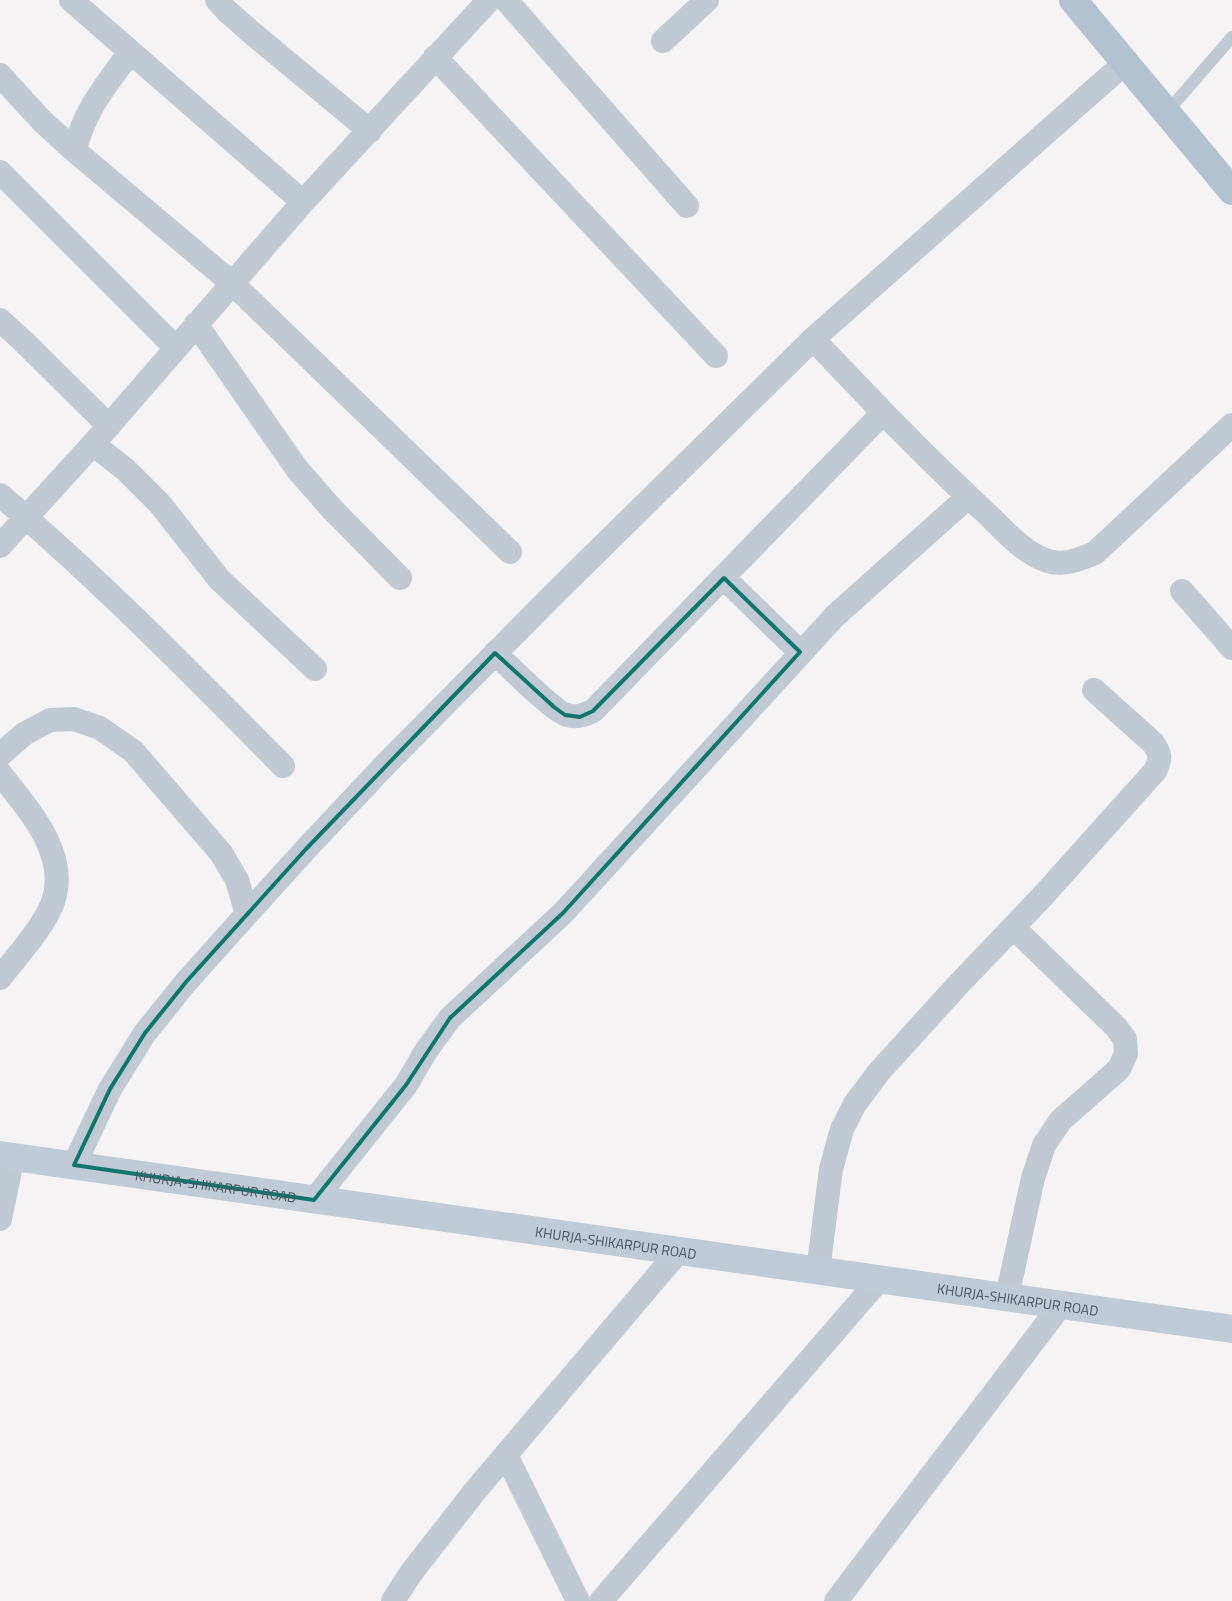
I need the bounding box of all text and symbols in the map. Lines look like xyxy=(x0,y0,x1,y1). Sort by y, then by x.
street label: KHURJA-SHIKARPUR ROAD xyxy=(134,1164,298,1207)
street label: KHURJA-SHIKARPUR ROAD xyxy=(534,1220,698,1264)
street label: KHURJA-SHIKARPUR ROAD xyxy=(936,1277,1100,1321)

